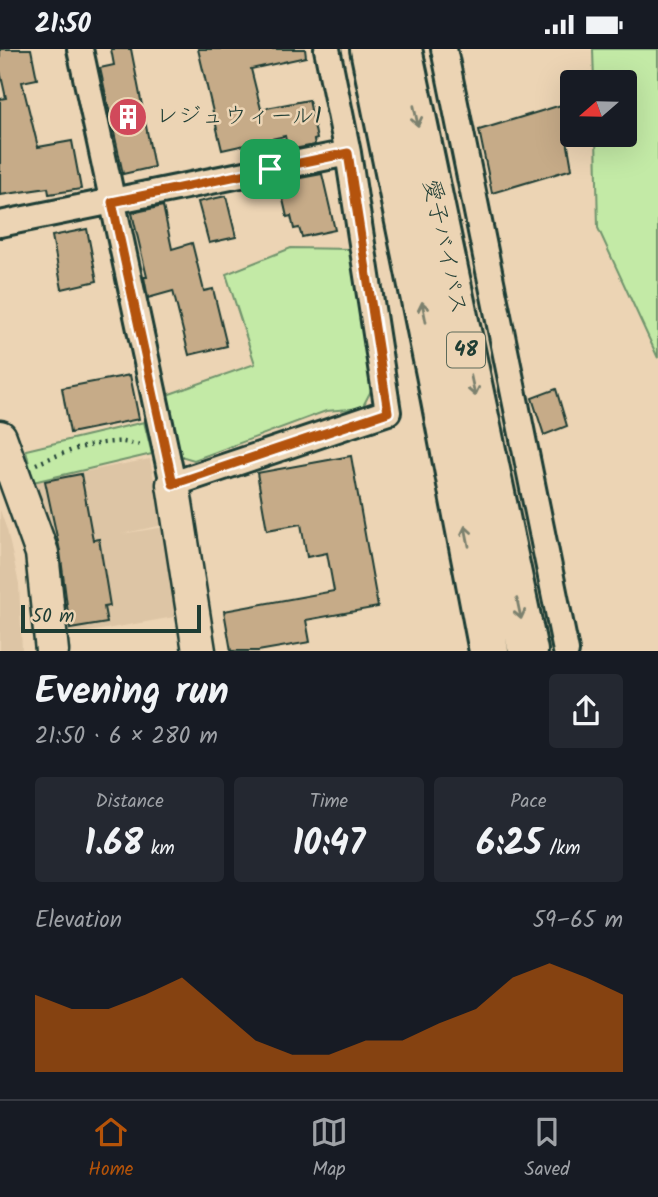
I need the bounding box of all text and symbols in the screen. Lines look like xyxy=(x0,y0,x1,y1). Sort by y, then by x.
text: 21:50 xyxy=(35,4,91,46)
north arrow xyxy=(560,70,637,147)
map controls xyxy=(560,70,637,147)
building icon: レジュウィール1 xyxy=(107,96,149,138)
place label: レジュウィール1 xyxy=(155,99,322,135)
one-way arrow xyxy=(410,104,424,127)
pin xyxy=(240,139,300,199)
icon: arrive xyxy=(251,150,289,188)
street label: 愛子バイパス xyxy=(412,176,476,318)
one-way arrow xyxy=(416,301,430,324)
road number: 48 xyxy=(447,333,485,367)
one-way arrow xyxy=(467,374,481,397)
one-way arrow xyxy=(459,525,473,548)
one-way arrow xyxy=(512,597,526,620)
scale bar xyxy=(21,602,201,634)
text: 50 m xyxy=(32,602,74,632)
text: Evening run xyxy=(35,663,229,723)
button: share xyxy=(549,674,623,748)
text: 21:50 · 6 × 280 m xyxy=(35,719,218,755)
text: Distance xyxy=(96,787,164,817)
text: Time xyxy=(310,787,348,817)
text: Pace xyxy=(510,787,546,817)
text: 1.68 xyxy=(85,817,143,873)
text: 10:47 xyxy=(293,817,365,873)
text: 6:25 xyxy=(476,817,542,873)
text: km xyxy=(143,834,175,864)
text: /km xyxy=(542,834,580,864)
text: Elevation xyxy=(35,903,122,939)
text: 59–65 m xyxy=(533,903,623,939)
tab: Home xyxy=(88,1113,133,1185)
tab: Map xyxy=(310,1113,348,1185)
tab: Saved xyxy=(525,1113,570,1185)

